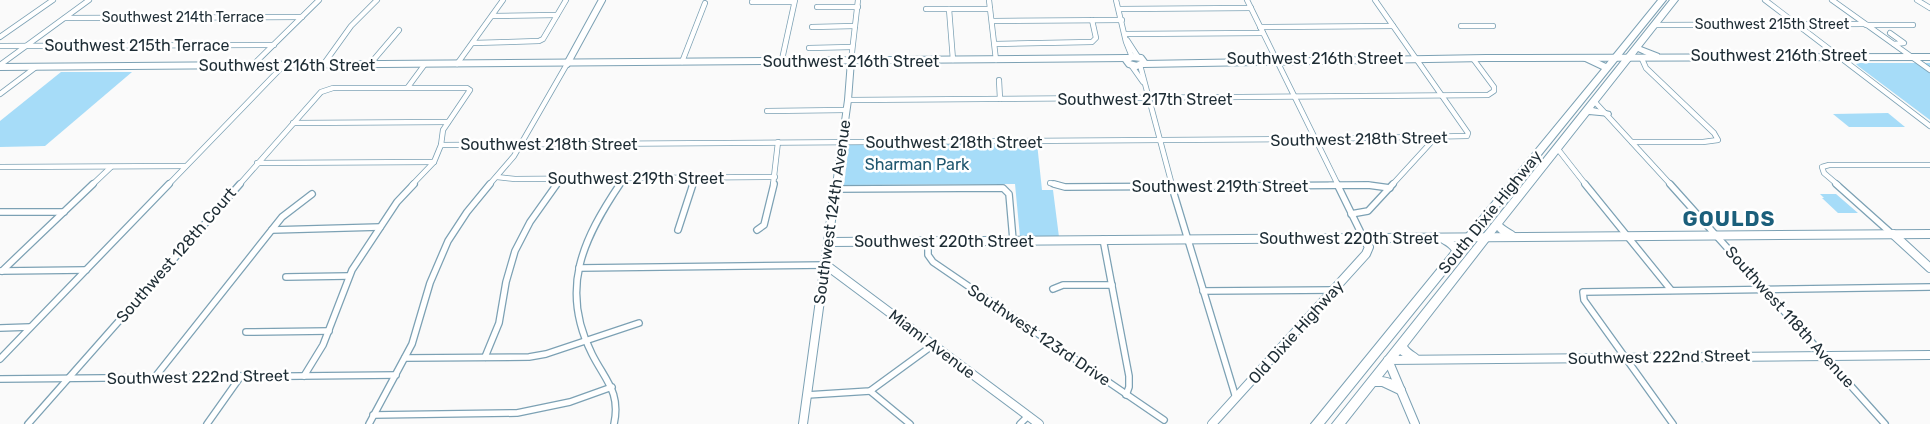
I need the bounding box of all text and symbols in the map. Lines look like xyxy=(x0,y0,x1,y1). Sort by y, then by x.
street label: Southwest 214th Terrace xyxy=(102,9,264,26)
street label: Southwest 215th Street xyxy=(1695,16,1850,33)
street label: Southwest 215th Terrace xyxy=(44,36,230,55)
street label: Southwest 216th Street xyxy=(1691,46,1867,65)
street label: Southwest 216th Street xyxy=(1227,49,1403,68)
street label: Southwest 216th Street xyxy=(763,52,939,71)
street label: Southwest 216th Street xyxy=(199,56,375,75)
street label: Southwest 217th Street xyxy=(1057,90,1233,109)
street label: Southwest 124th Avenue xyxy=(810,118,854,305)
street label: Southwest 218th Street xyxy=(1270,128,1448,150)
street label: Southwest 218th Street xyxy=(865,133,1043,152)
street label: Southwest 218th Street xyxy=(460,135,638,154)
street label: South Dixie Highway xyxy=(1434,146,1546,278)
park label: Sharman Park xyxy=(865,155,970,174)
street label: Southwest 219th Street xyxy=(548,169,724,188)
street label: Southwest 219th Street xyxy=(1132,177,1308,196)
street label: Southwest 128th Court xyxy=(112,184,240,326)
district label: GOULDS xyxy=(1683,206,1775,231)
street label: Southwest 220th Street xyxy=(1259,229,1439,248)
street label: Southwest 220th Street xyxy=(854,232,1034,251)
street label: Southwest 118th Avenue xyxy=(1721,242,1859,392)
street label: Old Dixie Highway xyxy=(1244,276,1348,388)
street label: Southwest 123rd Drive xyxy=(964,280,1114,390)
street label: Miami Avenue xyxy=(885,305,979,383)
street label: Southwest 222nd Street xyxy=(1568,346,1750,368)
street label: Southwest 222nd Street xyxy=(107,366,289,388)

